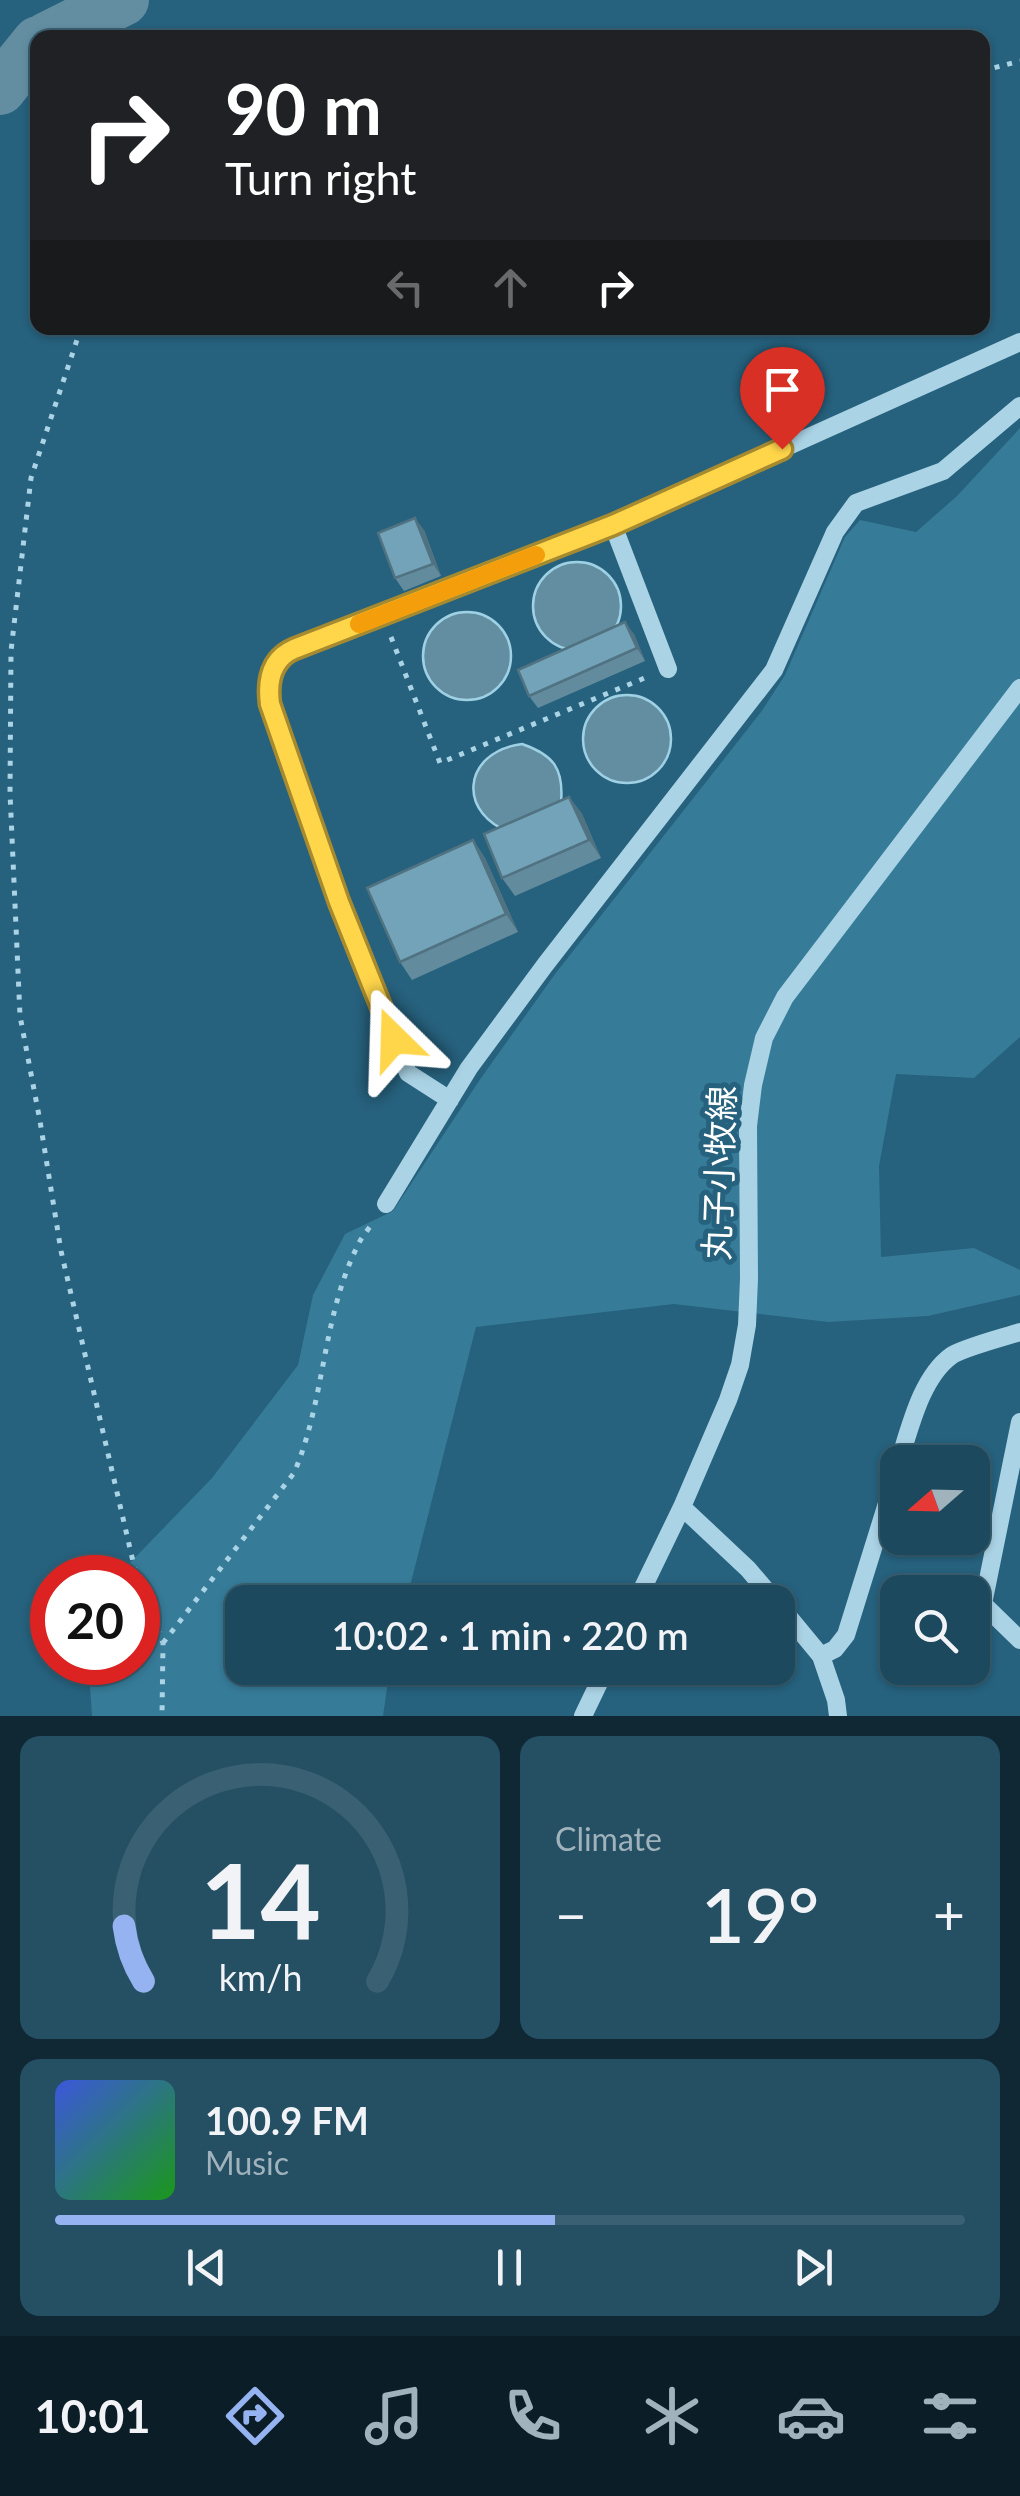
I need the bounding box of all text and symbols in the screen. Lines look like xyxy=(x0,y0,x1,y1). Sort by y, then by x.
text: 90 m xyxy=(225,66,382,150)
icon: right xyxy=(60,70,190,200)
text: Turn right xyxy=(225,151,416,205)
icon: left xyxy=(378,260,433,315)
icon: ahead xyxy=(483,260,538,315)
icon: right xyxy=(588,260,643,315)
pin xyxy=(740,347,825,450)
icon: arrive xyxy=(755,362,810,417)
position arrow xyxy=(342,987,446,1091)
street label: 丸子小牧線 xyxy=(694,1085,742,1261)
north arrow xyxy=(880,1445,990,1555)
map controls xyxy=(880,1445,990,1685)
speed limit sign: 20 xyxy=(30,1555,160,1685)
button: search xyxy=(880,1575,990,1685)
text: 10:02 · 1 min · 220 m xyxy=(332,1612,688,1658)
text: Climate xyxy=(555,1819,662,1858)
text: 14 xyxy=(200,1836,320,1961)
text: 19° xyxy=(701,1869,819,1959)
text: − xyxy=(555,1881,587,1947)
text: + xyxy=(933,1881,965,1947)
text: km/h xyxy=(218,1956,302,1999)
text: 100.9 FM xyxy=(205,2097,369,2143)
text: Music xyxy=(205,2143,289,2182)
icon: previous xyxy=(179,2240,234,2295)
icon: pause xyxy=(482,2240,537,2295)
icon: next xyxy=(786,2240,841,2295)
icon: directions xyxy=(220,2381,290,2451)
icon: music xyxy=(359,2381,429,2451)
icon: phone xyxy=(498,2381,568,2451)
icon: climate xyxy=(637,2381,707,2451)
icon: car xyxy=(776,2381,846,2451)
icon: filters xyxy=(915,2381,985,2451)
text: 10:01 xyxy=(35,2389,151,2443)

